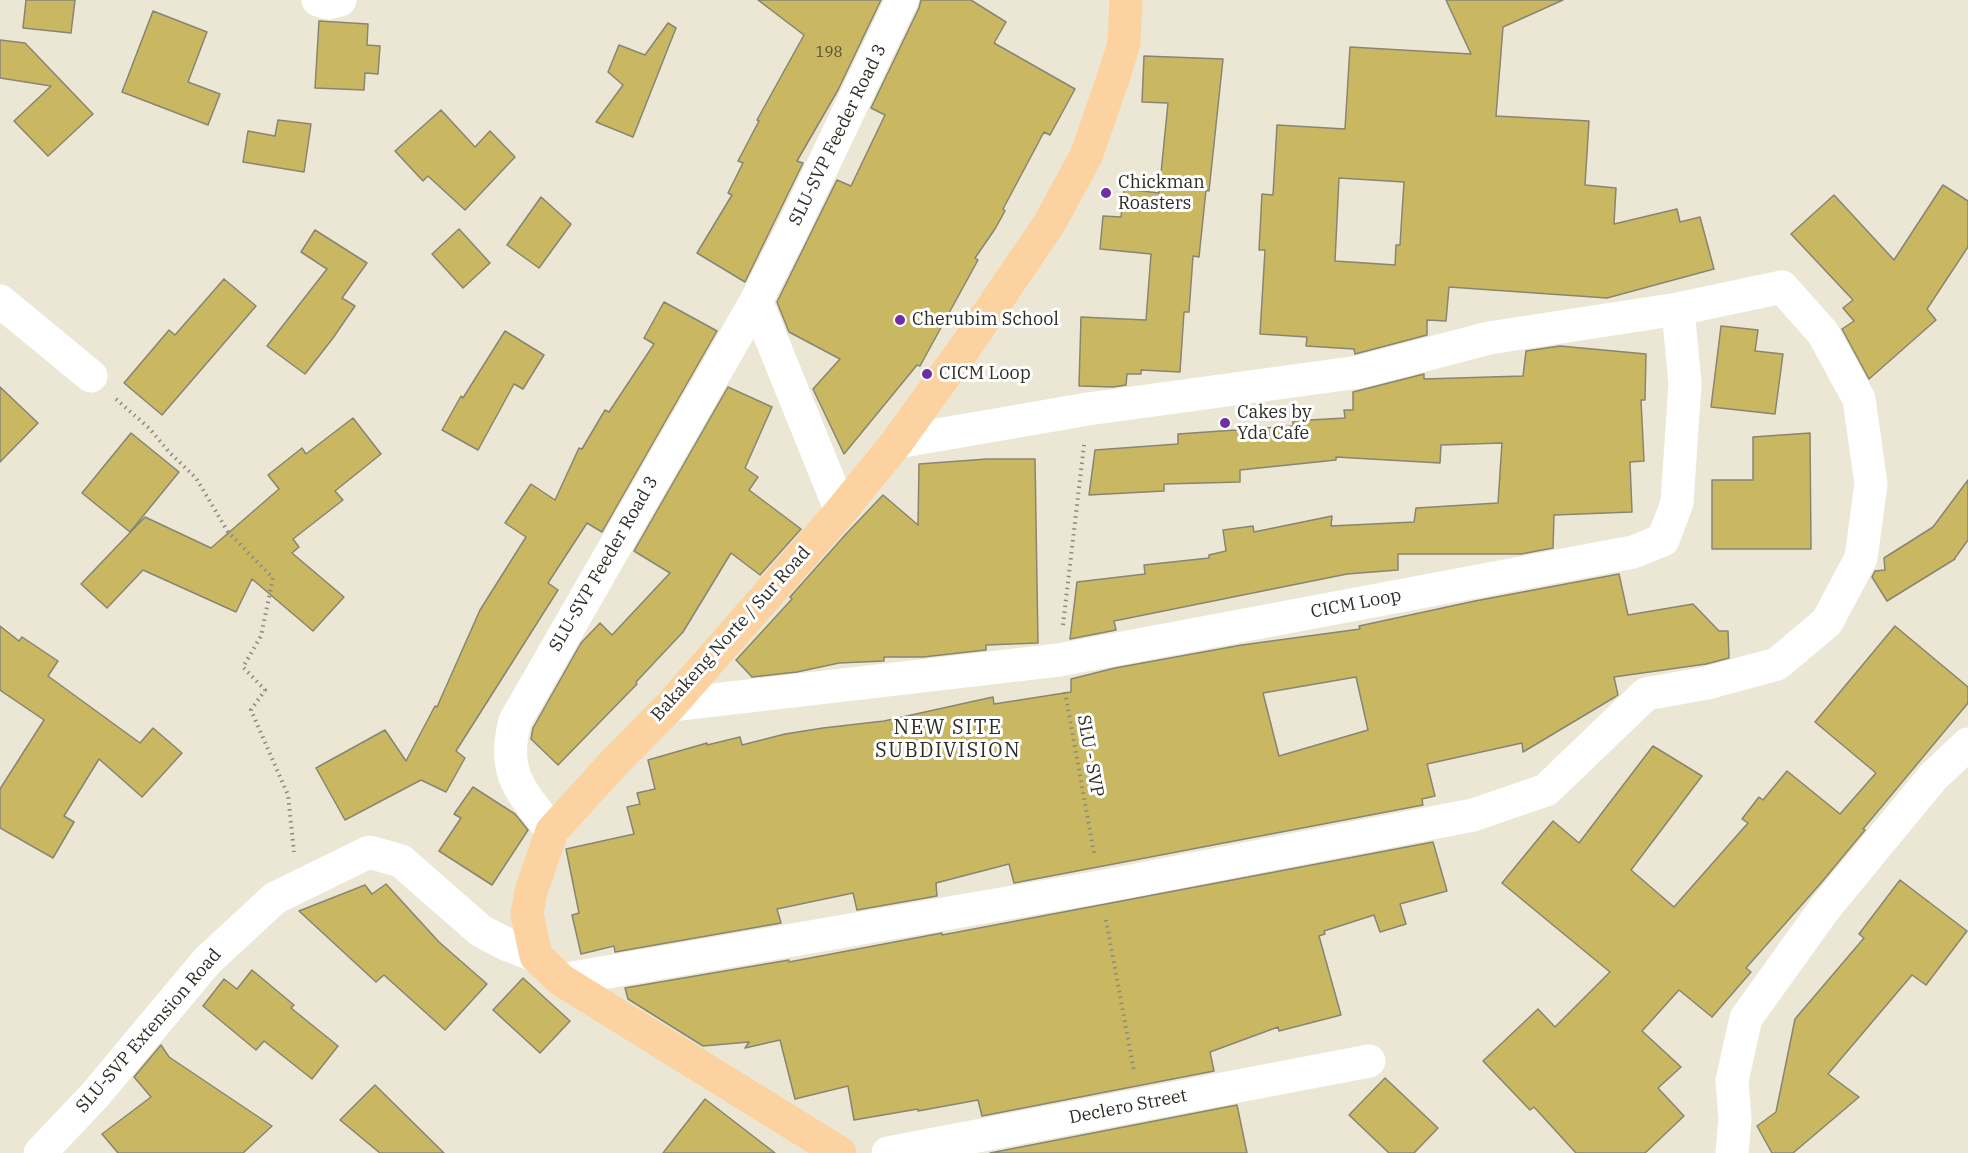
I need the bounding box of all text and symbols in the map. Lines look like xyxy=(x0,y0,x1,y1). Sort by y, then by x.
street label: SLU-SVP Feeder Road 3 xyxy=(785,41,891,229)
house number: 198 xyxy=(816,44,842,62)
place label: Chickman Roasters xyxy=(1118,172,1205,214)
marker: Chickman Roasters xyxy=(1099,186,1113,200)
place label: Cherubim School xyxy=(912,309,1059,331)
marker: Cherubim School xyxy=(893,313,907,327)
place label: CICM Loop xyxy=(939,363,1031,385)
marker: CICM Loop xyxy=(920,367,934,381)
place label: Cakes by Yda Cafe xyxy=(1237,402,1312,444)
marker: Cakes by Yda Cafe xyxy=(1218,416,1232,430)
street label: SLU-SVP Feeder Road 3 xyxy=(545,472,663,656)
street label: Bakakeng Norte / Sur Road xyxy=(647,542,815,726)
street label: CICM Loop xyxy=(1309,585,1403,623)
street label: SLU - SVP xyxy=(1072,713,1108,799)
district label: NEW SITE SUBDIVISION xyxy=(875,716,1021,763)
street label: SLU-SVP Extension Road xyxy=(72,944,226,1118)
street label: Declero Street xyxy=(1067,1085,1189,1129)

